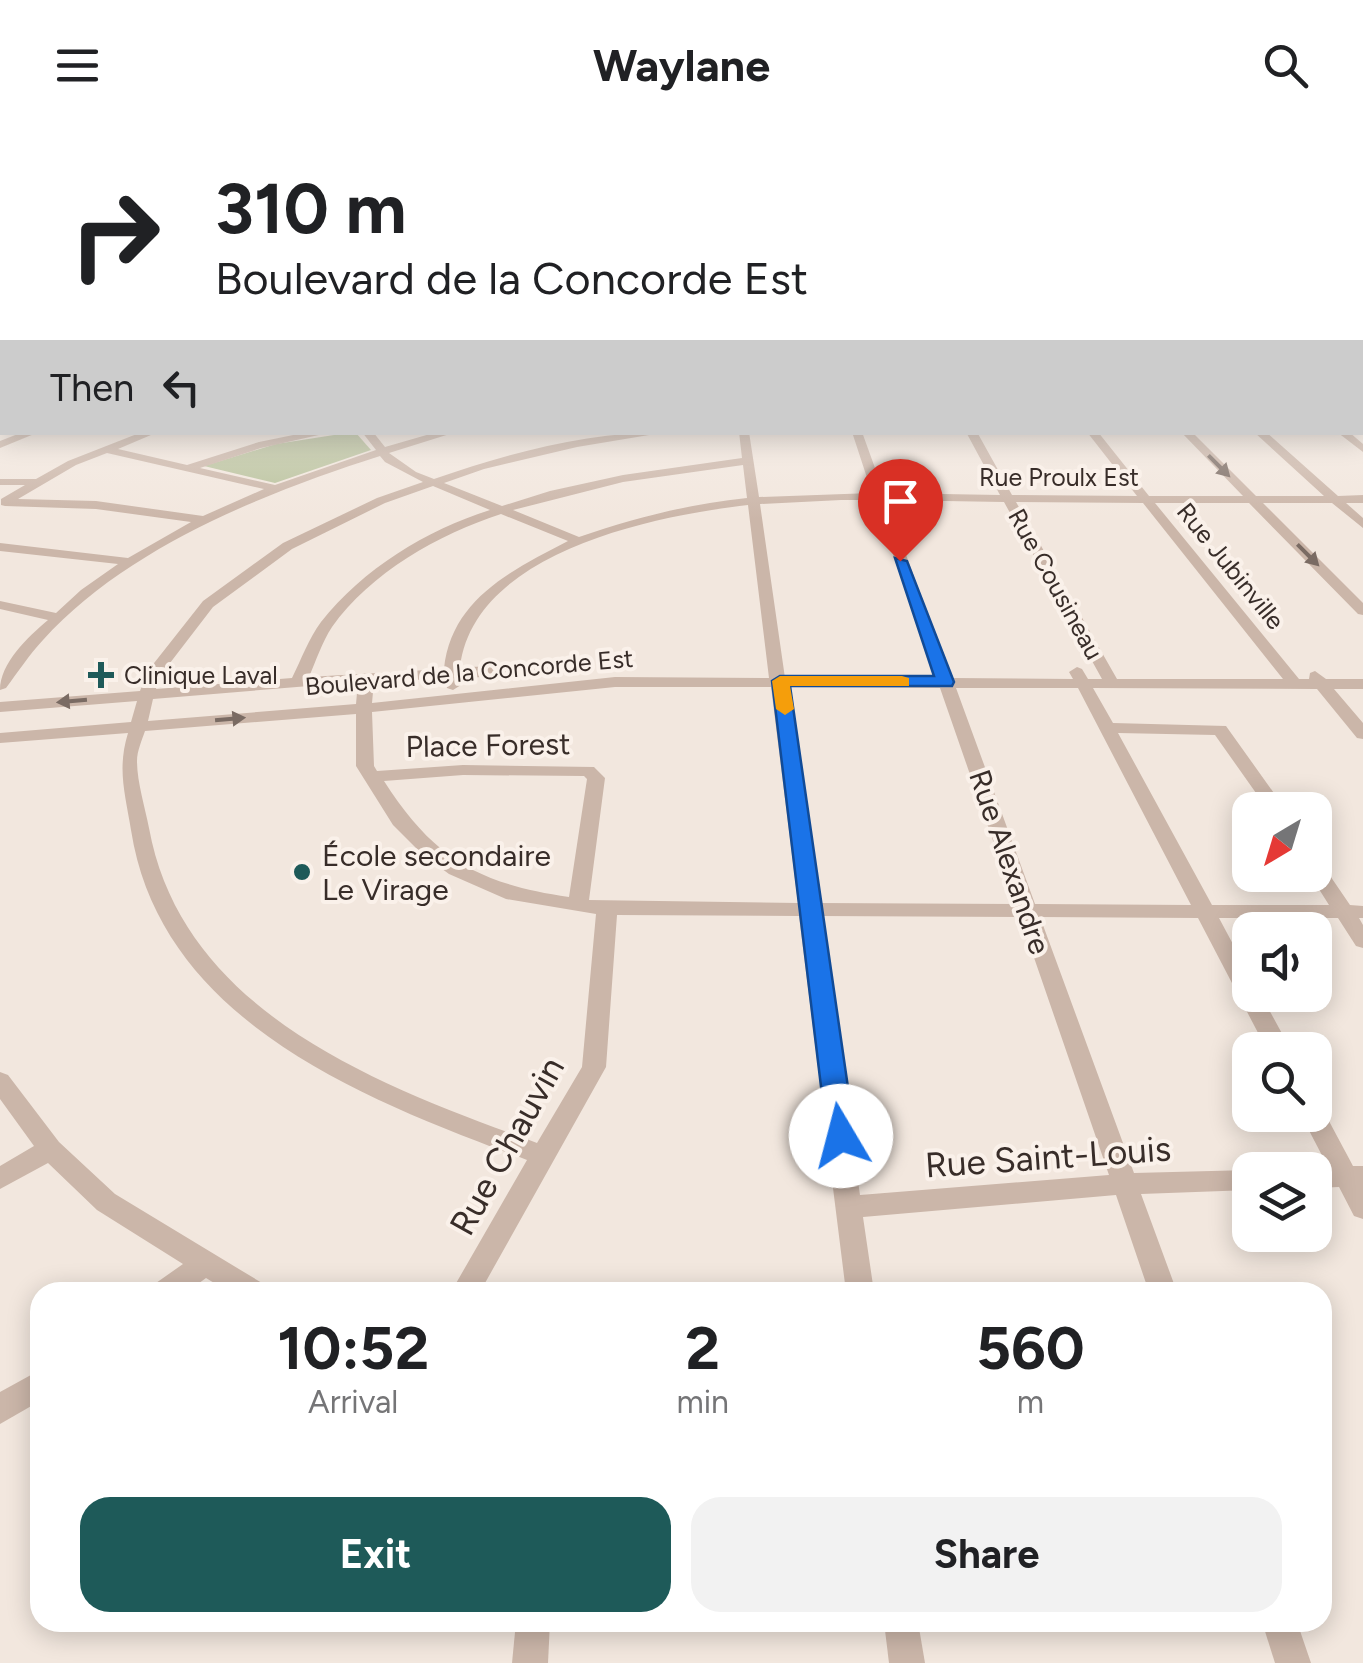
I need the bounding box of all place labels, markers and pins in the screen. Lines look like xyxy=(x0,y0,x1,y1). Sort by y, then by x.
pin xyxy=(858,459,943,562)
place label: Clinique Laval xyxy=(124,660,278,690)
marker: Clinique Laval xyxy=(88,662,114,688)
place label: École secondaire Le Virage xyxy=(322,837,551,908)
marker: École secondaire Le Virage xyxy=(291,861,313,883)

